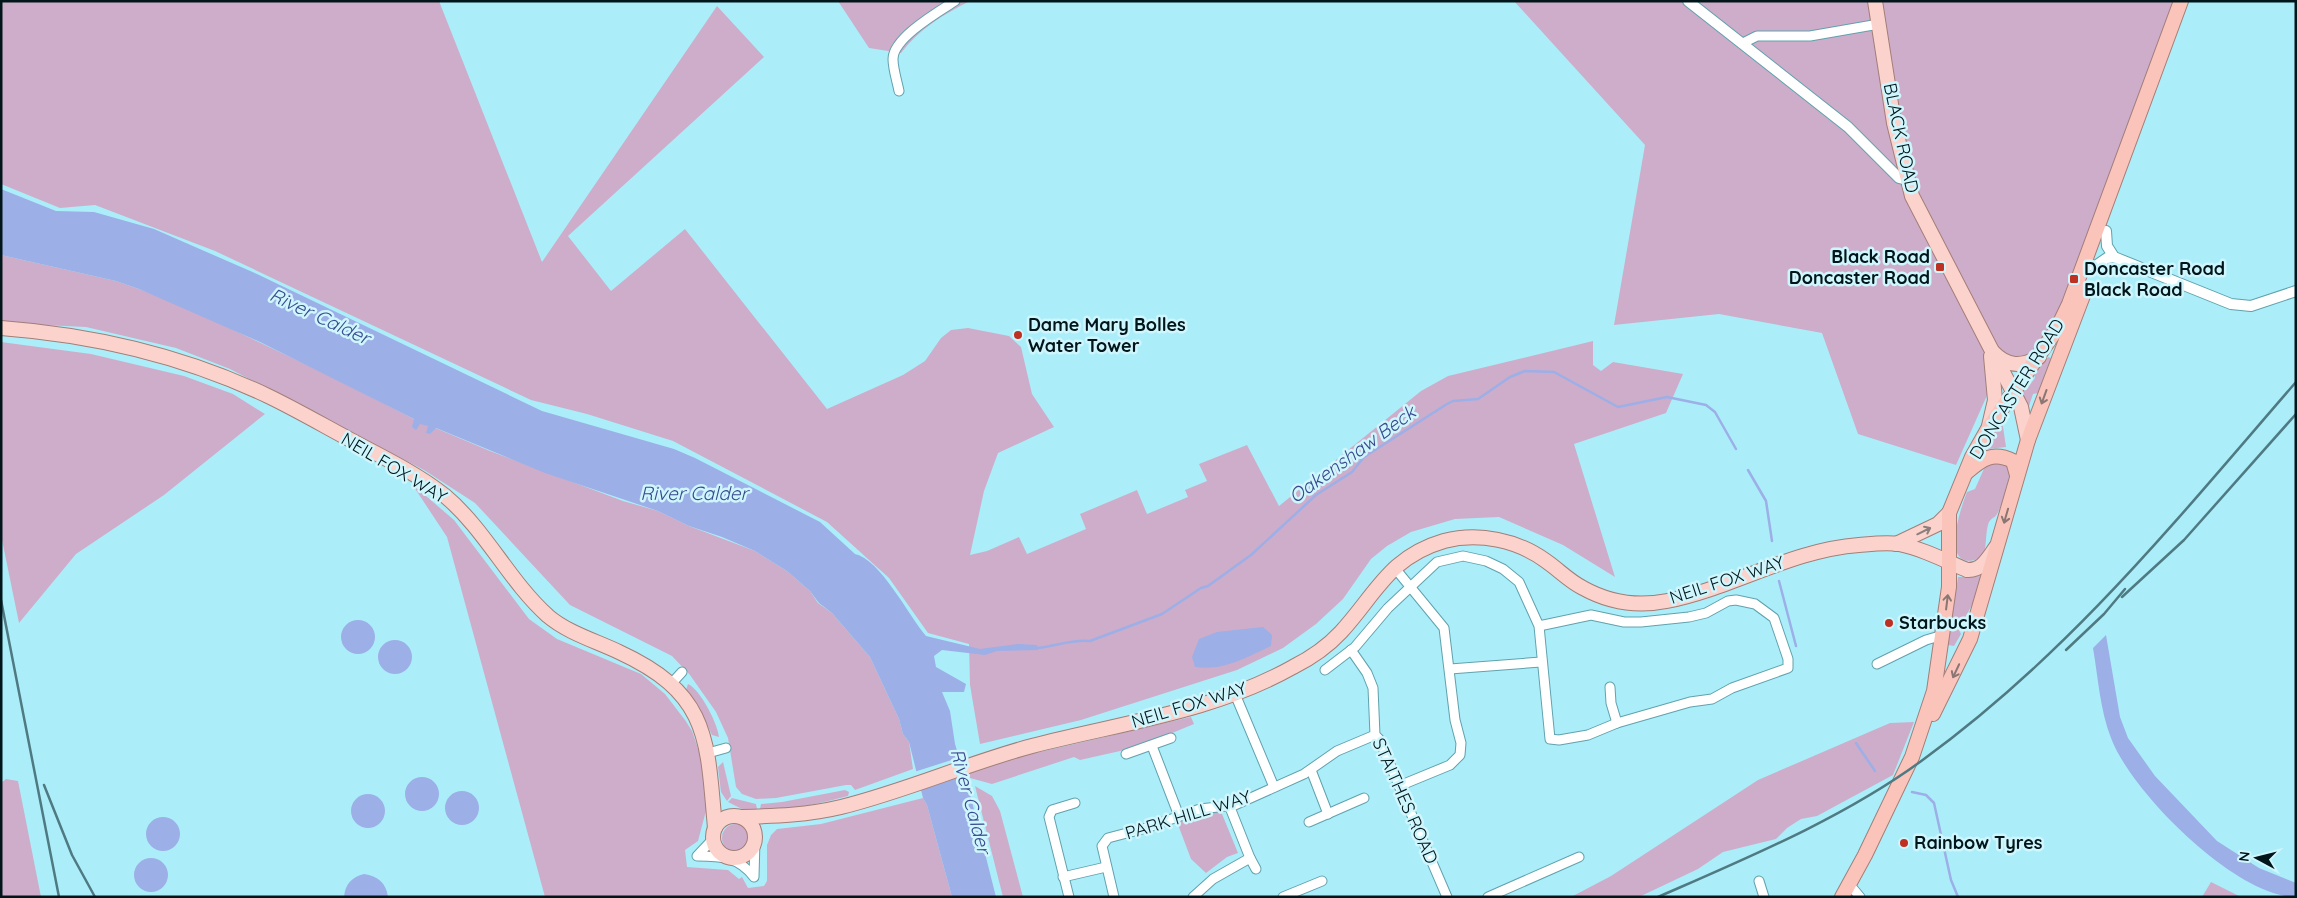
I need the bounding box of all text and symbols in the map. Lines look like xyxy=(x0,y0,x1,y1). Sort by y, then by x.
street label: BLACK ROAD xyxy=(1879,81,1924,195)
place label: Black Road Doncaster Road xyxy=(1789,245,1930,289)
place label: Doncaster Road Black Road xyxy=(2084,257,2225,301)
marker: Black Road Doncaster Road xyxy=(1934,261,1946,273)
marker: Doncaster Road Black Road xyxy=(2068,273,2080,285)
water label: River Calder xyxy=(266,282,376,351)
place label: Dame Mary Bolles Water Tower xyxy=(1028,313,1186,357)
street label: DONCASTER ROAD xyxy=(1964,314,2069,463)
marker: Dame Mary Bolles Water Tower xyxy=(1012,329,1024,341)
one-way arrow xyxy=(2039,388,2048,404)
water label: Oakenshaw Beck xyxy=(1284,399,1422,508)
street label: NEIL FOX WAY xyxy=(337,427,451,508)
water label: River Calder xyxy=(640,481,751,505)
one-way arrow xyxy=(2000,508,2010,524)
one-way arrow xyxy=(1916,526,1931,535)
street label: NEIL FOX WAY xyxy=(1667,550,1787,609)
one-way arrow xyxy=(1942,594,1952,610)
place label: Starbucks xyxy=(1899,611,1987,634)
marker: Starbucks xyxy=(1883,617,1895,629)
one-way arrow xyxy=(1950,663,1960,678)
street label: NEIL FOX WAY xyxy=(1128,676,1249,733)
street label: STAITHES ROAD xyxy=(1367,734,1444,867)
water label: River Calder xyxy=(945,746,997,859)
street label: PARK HILL WAY xyxy=(1122,784,1253,845)
place label: Rainbow Tyres xyxy=(1914,831,2043,854)
north arrow xyxy=(2232,833,2282,883)
marker: Rainbow Tyres xyxy=(1898,837,1910,849)
text: N xyxy=(2235,850,2254,863)

